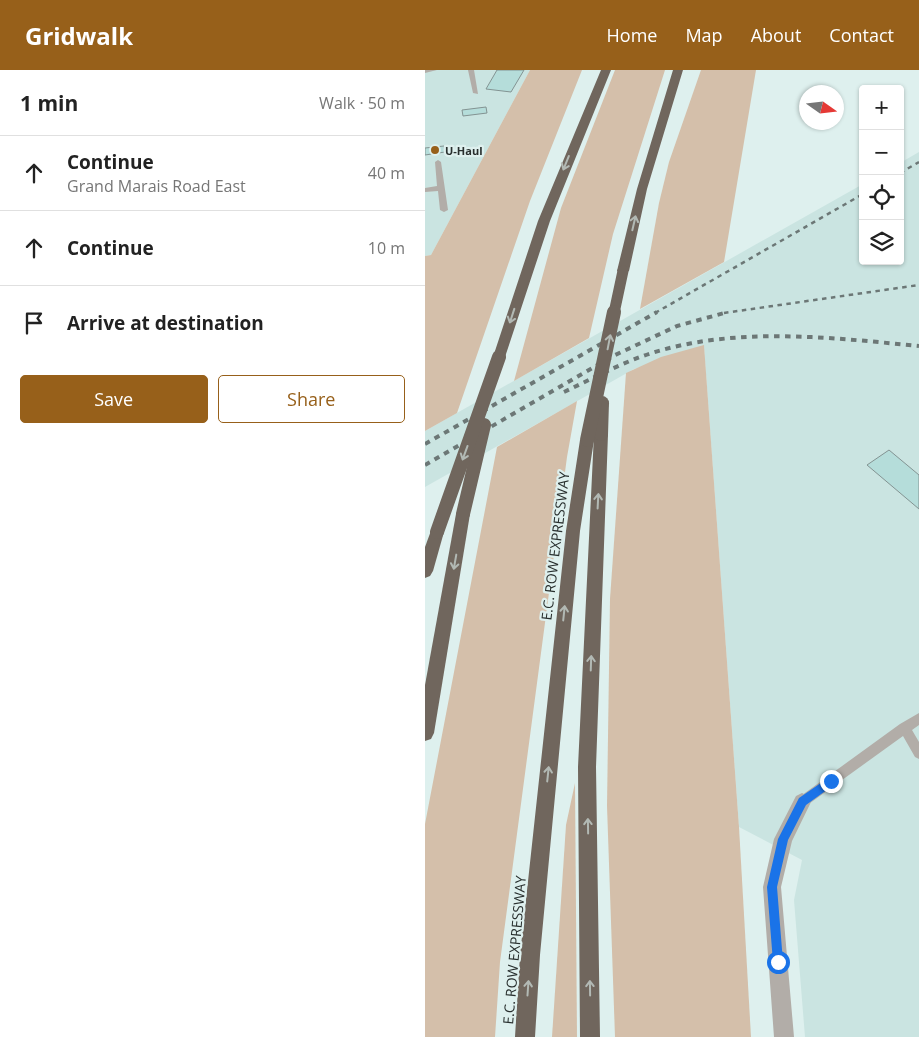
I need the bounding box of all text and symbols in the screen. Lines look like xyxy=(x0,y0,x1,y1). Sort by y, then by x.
text: Gridwalk xyxy=(25,19,133,52)
text: Home xyxy=(607,23,657,47)
text: Map xyxy=(685,23,723,47)
text: About xyxy=(751,23,801,47)
text: Contact xyxy=(829,23,894,47)
north arrow xyxy=(799,85,844,130)
map controls xyxy=(859,85,904,265)
button: + xyxy=(859,85,904,130)
text: 1 min xyxy=(20,89,78,117)
text: Walk · 50 m xyxy=(319,92,405,114)
button: − xyxy=(859,130,904,175)
place label: U-Haul xyxy=(445,143,483,158)
marker: U-Haul xyxy=(429,144,441,156)
text: Continue xyxy=(67,149,154,175)
one-way arrow xyxy=(561,155,571,170)
icon: ahead xyxy=(20,159,48,187)
text: 40 m xyxy=(368,162,405,184)
text: Grand Marais Road East xyxy=(67,175,246,197)
button: locate xyxy=(859,175,904,220)
one-way arrow xyxy=(630,216,639,232)
button: layers xyxy=(859,220,904,265)
icon: ahead xyxy=(20,234,48,262)
text: Continue xyxy=(67,235,154,261)
text: 10 m xyxy=(368,237,405,259)
one-way arrow xyxy=(507,308,517,324)
icon: arrive xyxy=(20,309,48,337)
text: Arrive at destination xyxy=(67,310,264,336)
one-way arrow xyxy=(605,334,614,350)
button: Save xyxy=(20,375,208,423)
button: Share xyxy=(218,375,405,423)
one-way arrow xyxy=(460,444,469,460)
street label: E.C. ROW EXPRESSWAY xyxy=(536,471,574,621)
one-way arrow xyxy=(593,493,602,509)
one-way arrow xyxy=(449,554,459,570)
one-way arrow xyxy=(560,605,569,621)
one-way arrow xyxy=(587,656,596,672)
one-way arrow xyxy=(543,767,553,783)
route end xyxy=(820,770,843,793)
one-way arrow xyxy=(583,818,593,834)
street label: E.C. ROW EXPRESSWAY xyxy=(498,875,530,1025)
route start xyxy=(767,951,790,974)
one-way arrow xyxy=(523,981,532,997)
one-way arrow xyxy=(585,981,595,997)

